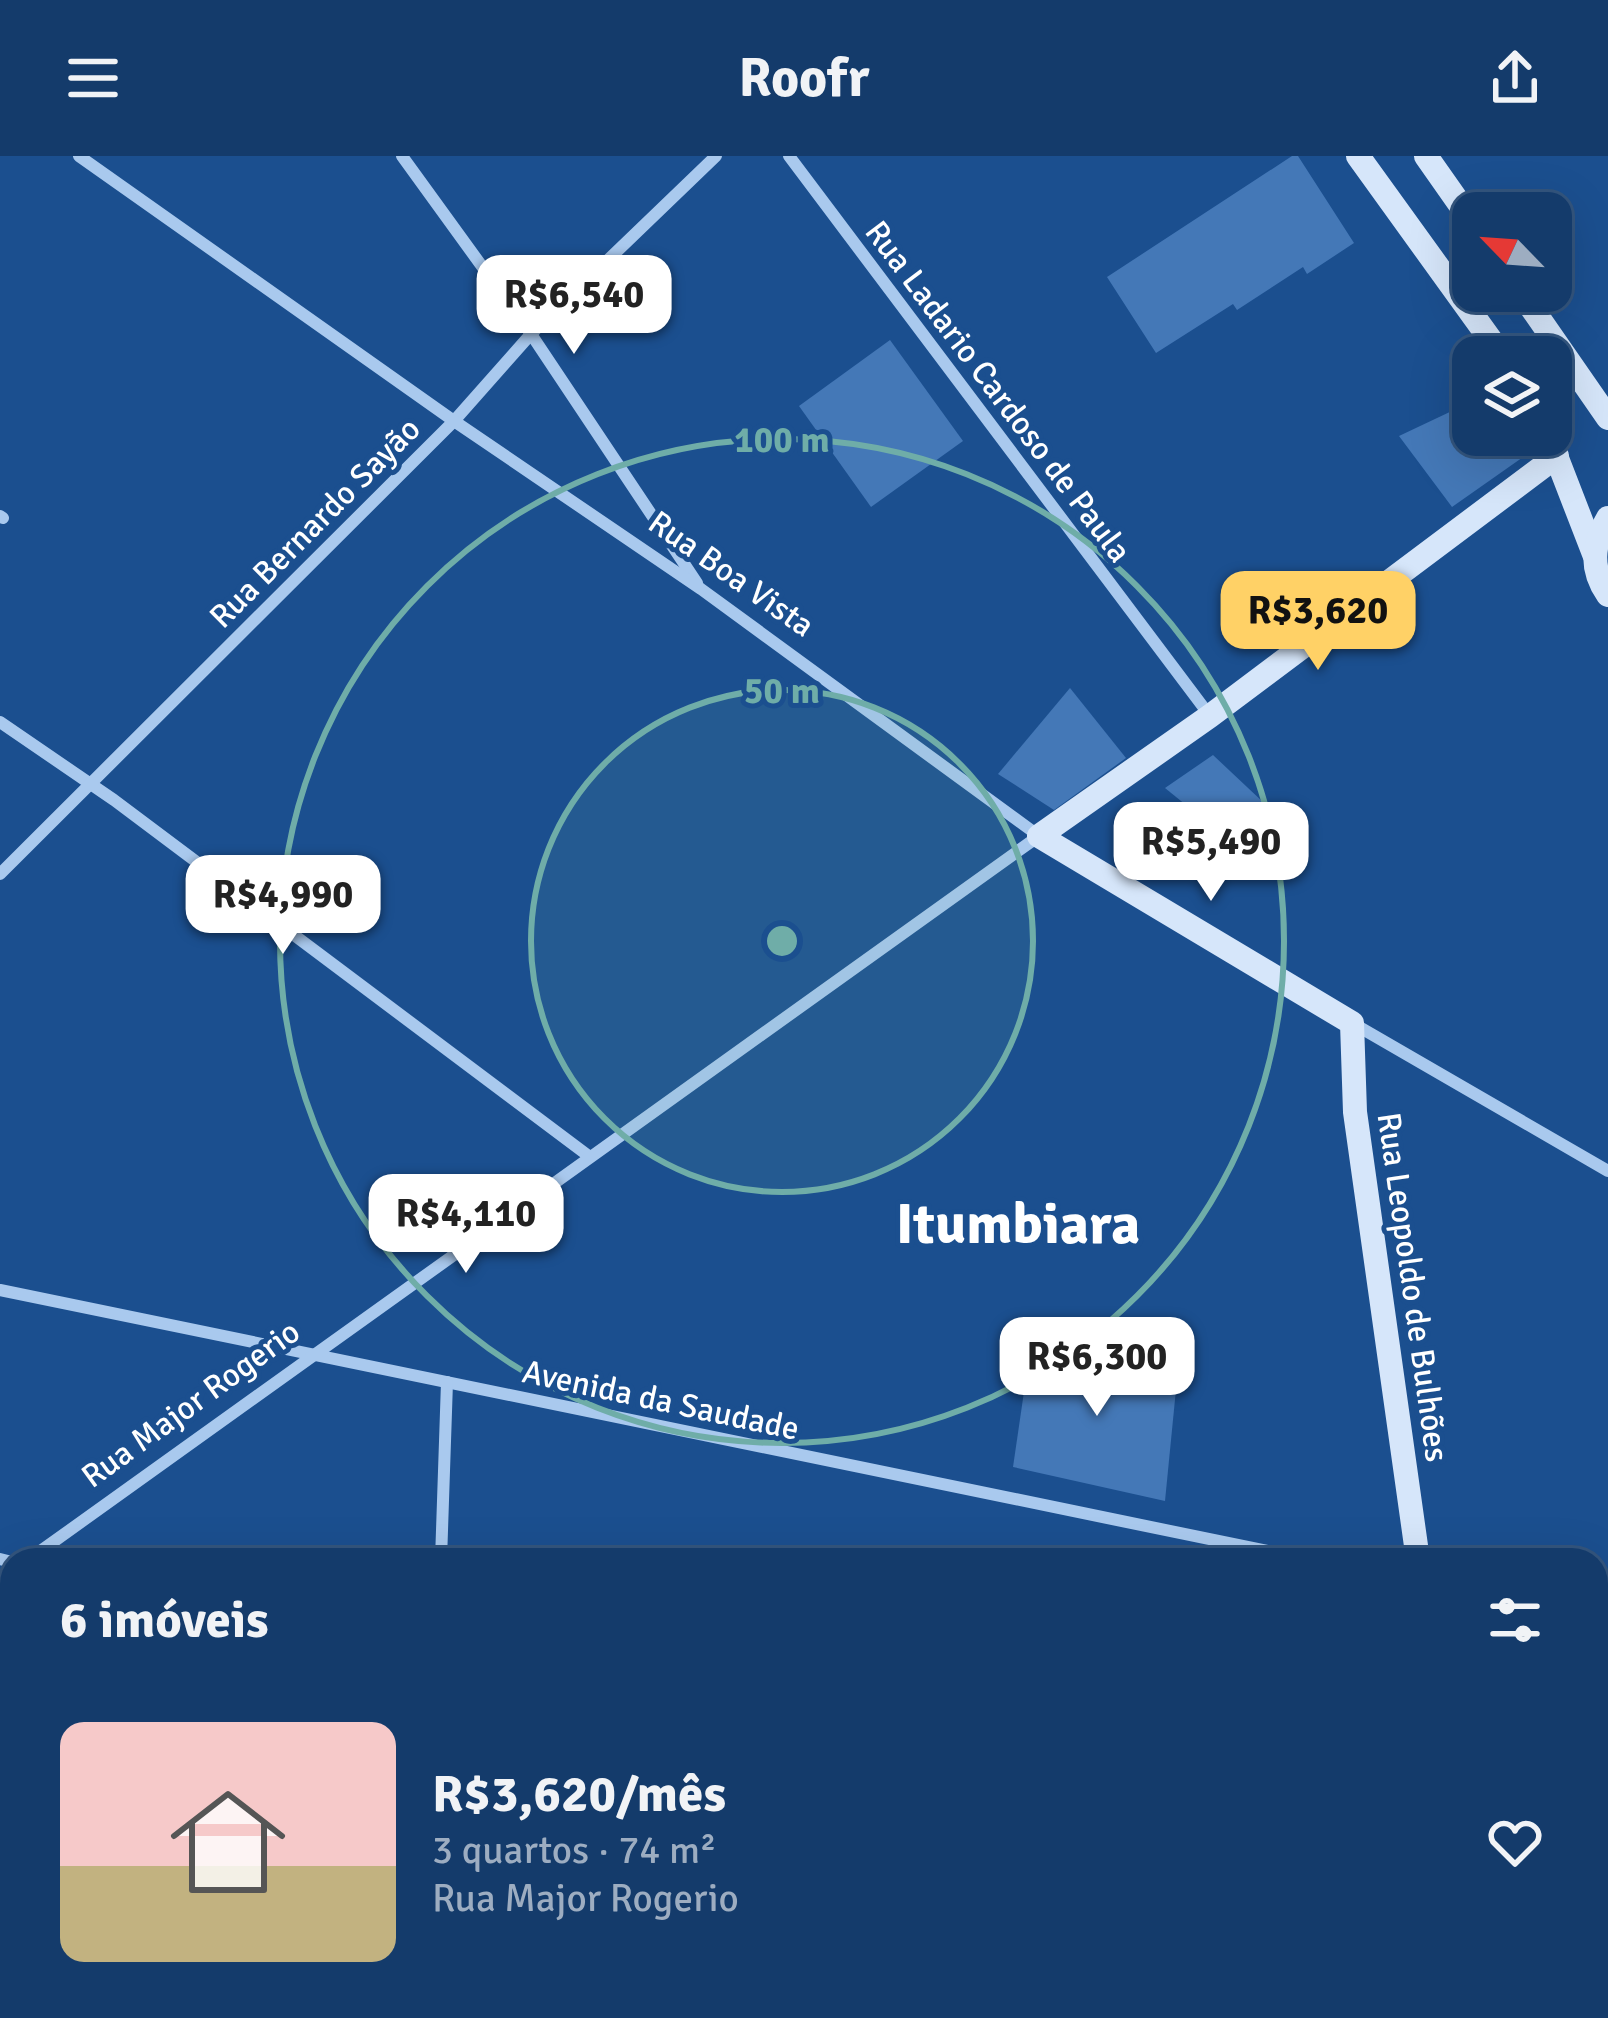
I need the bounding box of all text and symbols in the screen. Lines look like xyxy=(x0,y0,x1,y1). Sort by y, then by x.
icon: menu xyxy=(60,45,126,111)
text: Roofr xyxy=(739,45,869,112)
icon: share xyxy=(1482,45,1548,111)
north arrow xyxy=(1452,192,1572,312)
map controls xyxy=(1452,192,1572,456)
street label: Rua Ladario Cardoso de Paula xyxy=(856,213,1140,571)
pin: R$6,540 xyxy=(463,255,685,357)
text: R$6,540 xyxy=(504,270,644,318)
button: layers xyxy=(1452,336,1572,456)
street label: Rua Bernardo Sayão xyxy=(201,409,429,637)
text: 100 m xyxy=(734,418,830,463)
street label: Rua Boa Vista xyxy=(640,502,822,646)
pin: R$3,620 xyxy=(1207,571,1429,673)
text: R$3,620 xyxy=(1248,586,1388,634)
text: 50 m xyxy=(744,669,820,714)
pin: R$5,490 xyxy=(1100,802,1322,904)
text: R$5,490 xyxy=(1141,817,1281,865)
pin: R$4,990 xyxy=(172,855,394,957)
text: R$4,990 xyxy=(213,870,353,918)
centre of rings xyxy=(761,920,803,962)
street label: Rua Leopoldo de Bulhões xyxy=(1368,1110,1457,1464)
pin: R$4,110 xyxy=(355,1174,577,1276)
text: R$4,110 xyxy=(396,1189,536,1237)
district label: Itumbiara xyxy=(896,1189,1140,1260)
street label: Rua Major Rogerio xyxy=(74,1311,308,1497)
pin: R$6,300 xyxy=(986,1317,1208,1419)
text: R$6,300 xyxy=(1027,1332,1167,1380)
street label: Avenida da Saudade xyxy=(519,1351,803,1450)
icon: filters xyxy=(1482,1587,1548,1653)
text: 6 imóveis xyxy=(60,1589,269,1652)
text: R$3,620/mês xyxy=(432,1763,726,1826)
icon: home xyxy=(156,1770,300,1914)
icon: heart xyxy=(1482,1809,1548,1875)
text: 3 quartos · 74 m² xyxy=(432,1826,716,1874)
text: Rua Major Rogerio xyxy=(432,1874,739,1922)

